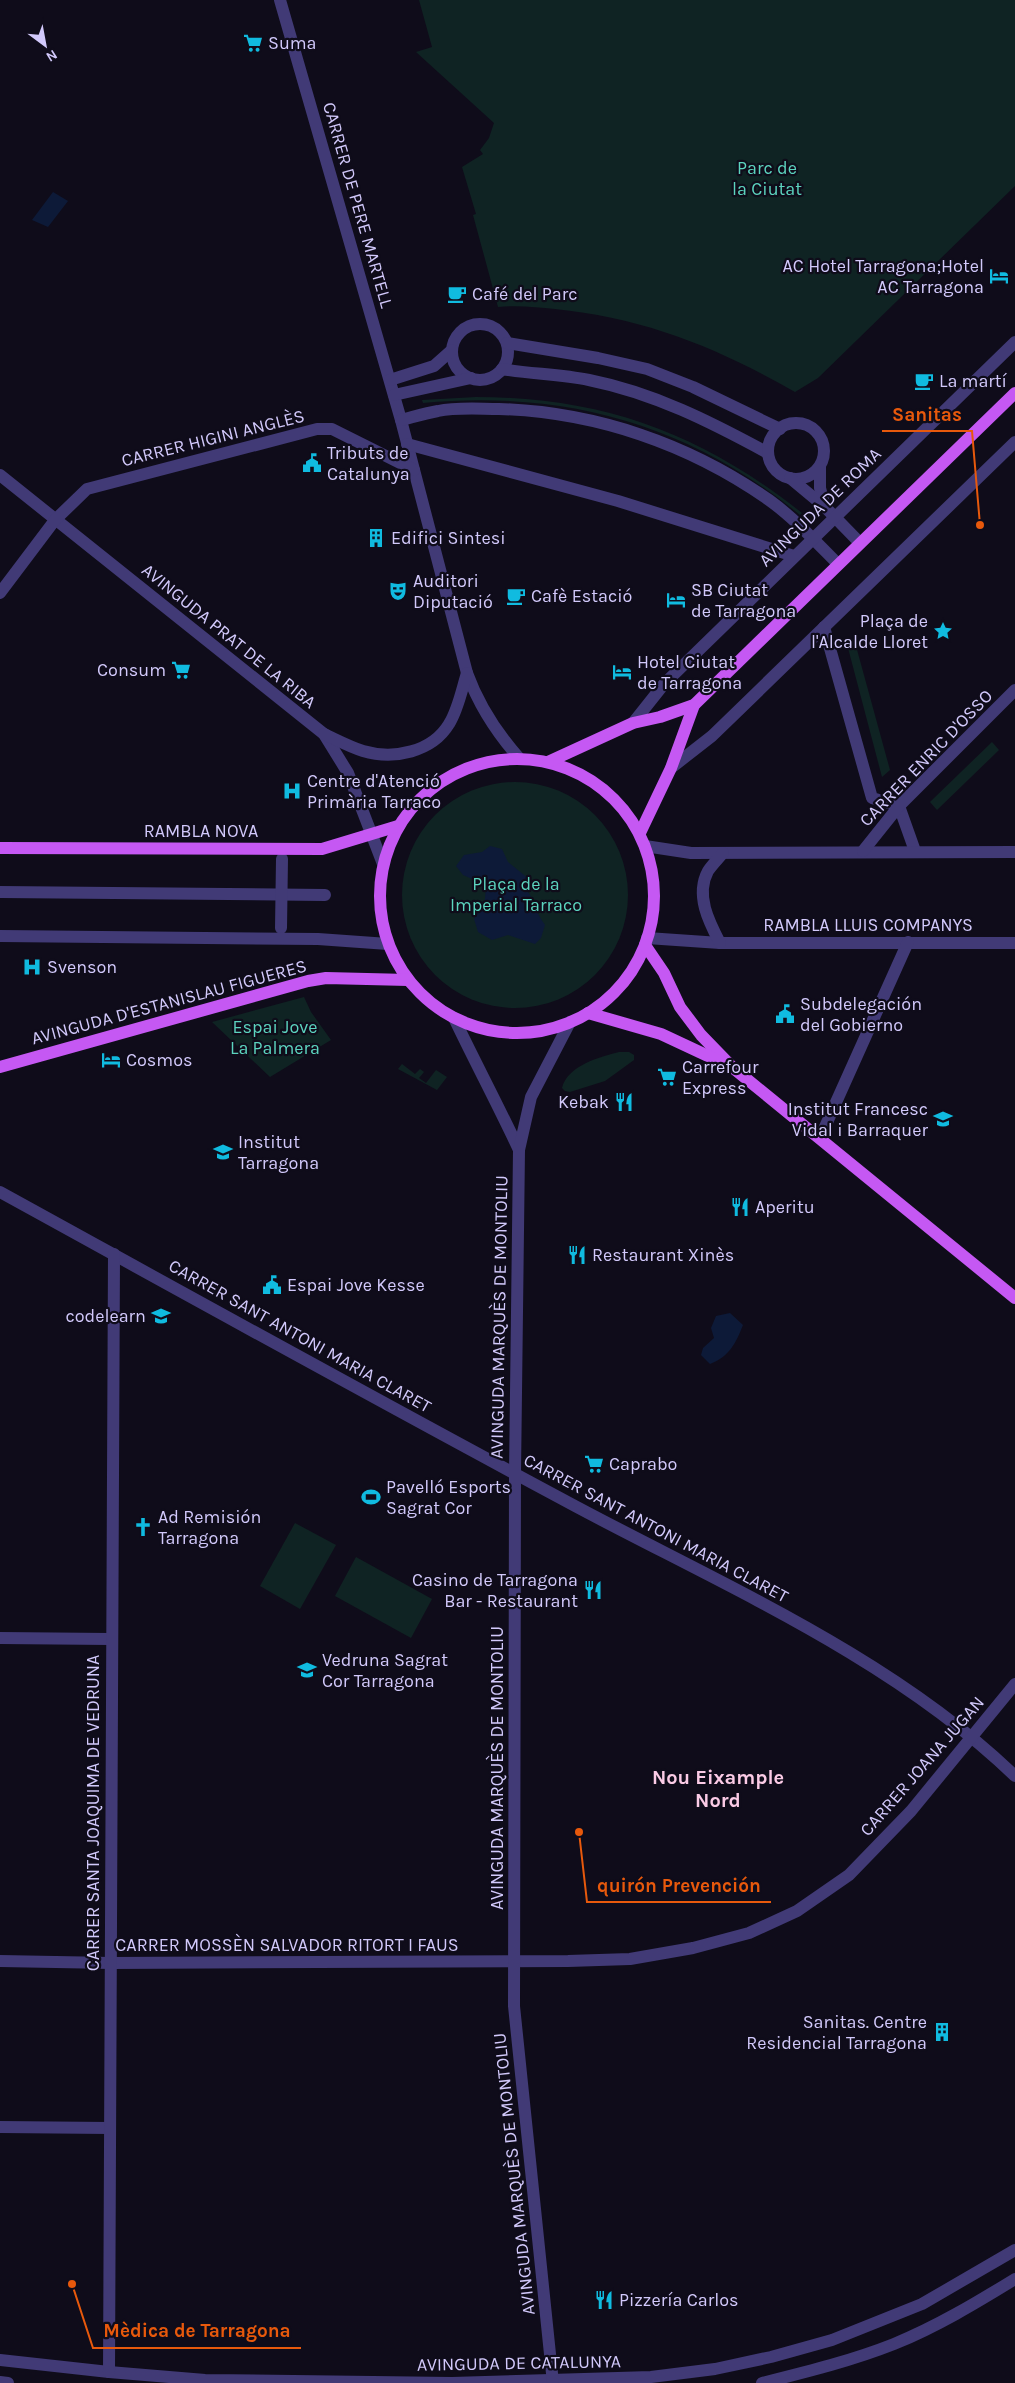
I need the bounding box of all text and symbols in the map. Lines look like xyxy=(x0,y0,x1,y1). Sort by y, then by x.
north arrow xyxy=(20,20,70,70)
supermarket icon: Suma xyxy=(242,32,264,54)
place label: Suma xyxy=(268,32,317,54)
text: N xyxy=(43,46,60,65)
street label: CARRER DE PERE MARTELL xyxy=(318,100,398,311)
park label: Parc de la Ciutat xyxy=(732,157,802,200)
place label: AC Hotel Tarragona;Hotel AC Tarragona xyxy=(782,255,984,298)
hotel icon: AC Hotel Tarragona;Hotel AC Tarragona xyxy=(988,265,1010,287)
cafe icon: Café del Parc xyxy=(446,283,468,305)
place label: Café del Parc xyxy=(472,283,578,305)
cafe icon: La martí xyxy=(913,370,935,392)
place label: La martí xyxy=(939,370,1008,392)
callout: Sanitas xyxy=(882,397,972,431)
street label: CARRER HIGINI ANGLÈS xyxy=(119,404,307,471)
text: Sanitas xyxy=(892,404,962,426)
place label: Tributs de Catalunya xyxy=(327,442,410,485)
street label: AVINGUDA DE ROMA xyxy=(754,443,886,571)
public building icon: Tributs de Catalunya xyxy=(301,452,323,474)
building icon: Edifici Sintesi xyxy=(365,527,387,549)
place label: Edifici Sintesi xyxy=(391,527,506,549)
street label: AVINGUDA PRAT DE LA RIBA xyxy=(137,559,321,713)
place label: Auditori Diputació xyxy=(413,570,493,613)
place label: SB Ciutat de Tarragona xyxy=(691,579,796,622)
theatre icon: Auditori Diputació xyxy=(387,580,409,602)
cafe icon: Cafè Estació xyxy=(505,585,527,607)
place label: Cafè Estació xyxy=(531,585,632,607)
hotel icon: SB Ciutat de Tarragona xyxy=(665,589,687,611)
place label: Plaça de l'Alcalde Lloret xyxy=(811,610,928,653)
place icon: Plaça de l'Alcalde Lloret xyxy=(932,620,954,642)
place label: Hotel Ciutat de Tarragona xyxy=(637,651,742,694)
place label: Consum xyxy=(97,659,166,681)
supermarket icon: Consum xyxy=(170,659,192,681)
hotel icon: Hotel Ciutat de Tarragona xyxy=(611,661,633,683)
street label: CARRER ENRIC D'OSSO xyxy=(855,685,997,831)
place label: Centre d'Atenció Primària Tarraco xyxy=(307,770,441,813)
hospital icon: Centre d'Atenció Primària Tarraco xyxy=(281,780,303,802)
street label: RAMBLA NOVA xyxy=(144,820,258,842)
park label: Plaça de la Imperial Tarraco xyxy=(450,873,582,916)
street label: RAMBLA LLUIS COMPANYS xyxy=(763,914,973,936)
street label: AVINGUDA D'ESTANISLAU FIGUERES xyxy=(29,955,309,1049)
hospital icon: Svenson xyxy=(21,956,43,978)
place label: Svenson xyxy=(47,956,117,978)
place label: Subdelegación del Gobierno xyxy=(800,993,922,1036)
public building icon: Subdelegación del Gobierno xyxy=(774,1003,796,1025)
park label: Espai Jove La Palmera xyxy=(230,1016,320,1059)
hotel icon: Cosmos xyxy=(100,1049,122,1071)
place label: Cosmos xyxy=(126,1049,192,1071)
place label: Carrefour Express xyxy=(682,1056,759,1099)
supermarket icon: Carrefour Express xyxy=(656,1066,678,1088)
place label: Kebak xyxy=(558,1091,609,1113)
restaurant icon: Kebak xyxy=(613,1091,635,1113)
place label: Institut Francesc Vidal i Barraquer xyxy=(788,1098,928,1141)
school or university icon: Institut Francesc Vidal i Barraquer xyxy=(932,1108,954,1130)
place label: Institut Tarragona xyxy=(238,1131,319,1174)
school or university icon: Institut Tarragona xyxy=(212,1141,234,1163)
street label: AVINGUDA MARQUÈS DE MONTOLIU xyxy=(485,1175,512,1459)
restaurant icon: Aperitu xyxy=(729,1196,751,1218)
place label: Aperitu xyxy=(755,1196,815,1218)
restaurant icon: Restaurant Xinès xyxy=(566,1244,588,1266)
place label: Restaurant Xinès xyxy=(592,1244,734,1266)
street label: CARRER SANT ANTONI MARIA CLARET xyxy=(165,1254,435,1418)
public building icon: Espai Jove Kesse xyxy=(261,1274,283,1296)
place label: Espai Jove Kesse xyxy=(287,1274,425,1296)
place label: codelearn xyxy=(65,1305,146,1327)
school or university icon: codelearn xyxy=(150,1305,172,1327)
street label: CARRER SANT ANTONI MARIA CLARET xyxy=(520,1449,792,1607)
supermarket icon: Caprabo xyxy=(583,1453,605,1475)
place label: Caprabo xyxy=(609,1453,677,1475)
place label: Pavelló Esports Sagrat Cor xyxy=(386,1476,511,1519)
sports icon: Pavelló Esports Sagrat Cor xyxy=(360,1486,382,1508)
place label: Ad Remisión Tarragona xyxy=(158,1506,261,1549)
church icon: Ad Remisión Tarragona xyxy=(132,1516,154,1538)
place label: Casino de Tarragona Bar - Restaurant xyxy=(412,1569,578,1612)
restaurant icon: Casino de Tarragona Bar - Restaurant xyxy=(582,1579,604,1601)
street label: AVINGUDA MARQUÈS DE MONTOLIU xyxy=(485,1626,508,1910)
place label: Vedruna Sagrat Cor Tarragona xyxy=(322,1649,448,1692)
street label: CARRER SANTA JOAQUIMA DE VEDRUNA xyxy=(82,1655,104,1971)
school or university icon: Vedruna Sagrat Cor Tarragona xyxy=(296,1659,318,1681)
street label: CARRER JOANA JUGAN xyxy=(855,1692,989,1840)
district label: Nou Eixample Nord xyxy=(652,1766,784,1812)
callout: quirón Prevención xyxy=(587,1868,771,1902)
text: quirón Prevención xyxy=(597,1875,761,1897)
street label: CARRER MOSSÈN SALVADOR RITORT I FAUS xyxy=(115,1933,459,1956)
place label: Sanitas. Centre Residencial Tarragona xyxy=(746,2011,927,2054)
building icon: Sanitas. Centre Residencial Tarragona xyxy=(931,2021,953,2043)
street label: AVINGUDA MARQUÈS DE MONTOLIU xyxy=(487,2032,540,2316)
restaurant icon: Pizzería Carlos xyxy=(593,2289,615,2311)
place label: Pizzería Carlos xyxy=(619,2289,739,2311)
callout: Mèdica de Tarragona xyxy=(93,2314,301,2348)
text: Mèdica de Tarragona xyxy=(103,2320,291,2342)
street label: AVINGUDA DE CATALUNYA xyxy=(417,2350,621,2376)

